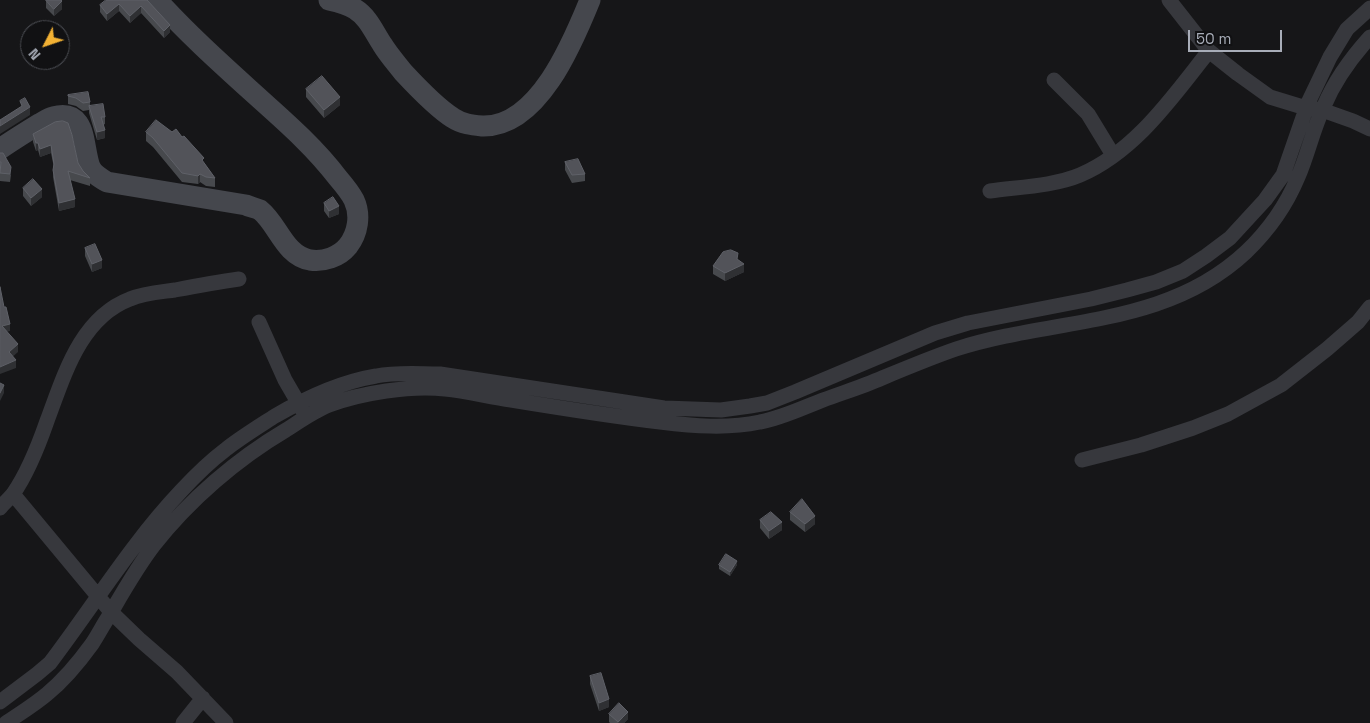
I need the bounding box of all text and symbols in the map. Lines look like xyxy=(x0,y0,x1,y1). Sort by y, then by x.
north arrow xyxy=(20,20,70,70)
scale bar xyxy=(1190,20,1284,52)
text: 50 m xyxy=(1196,29,1231,48)
text: N xyxy=(25,45,44,64)

